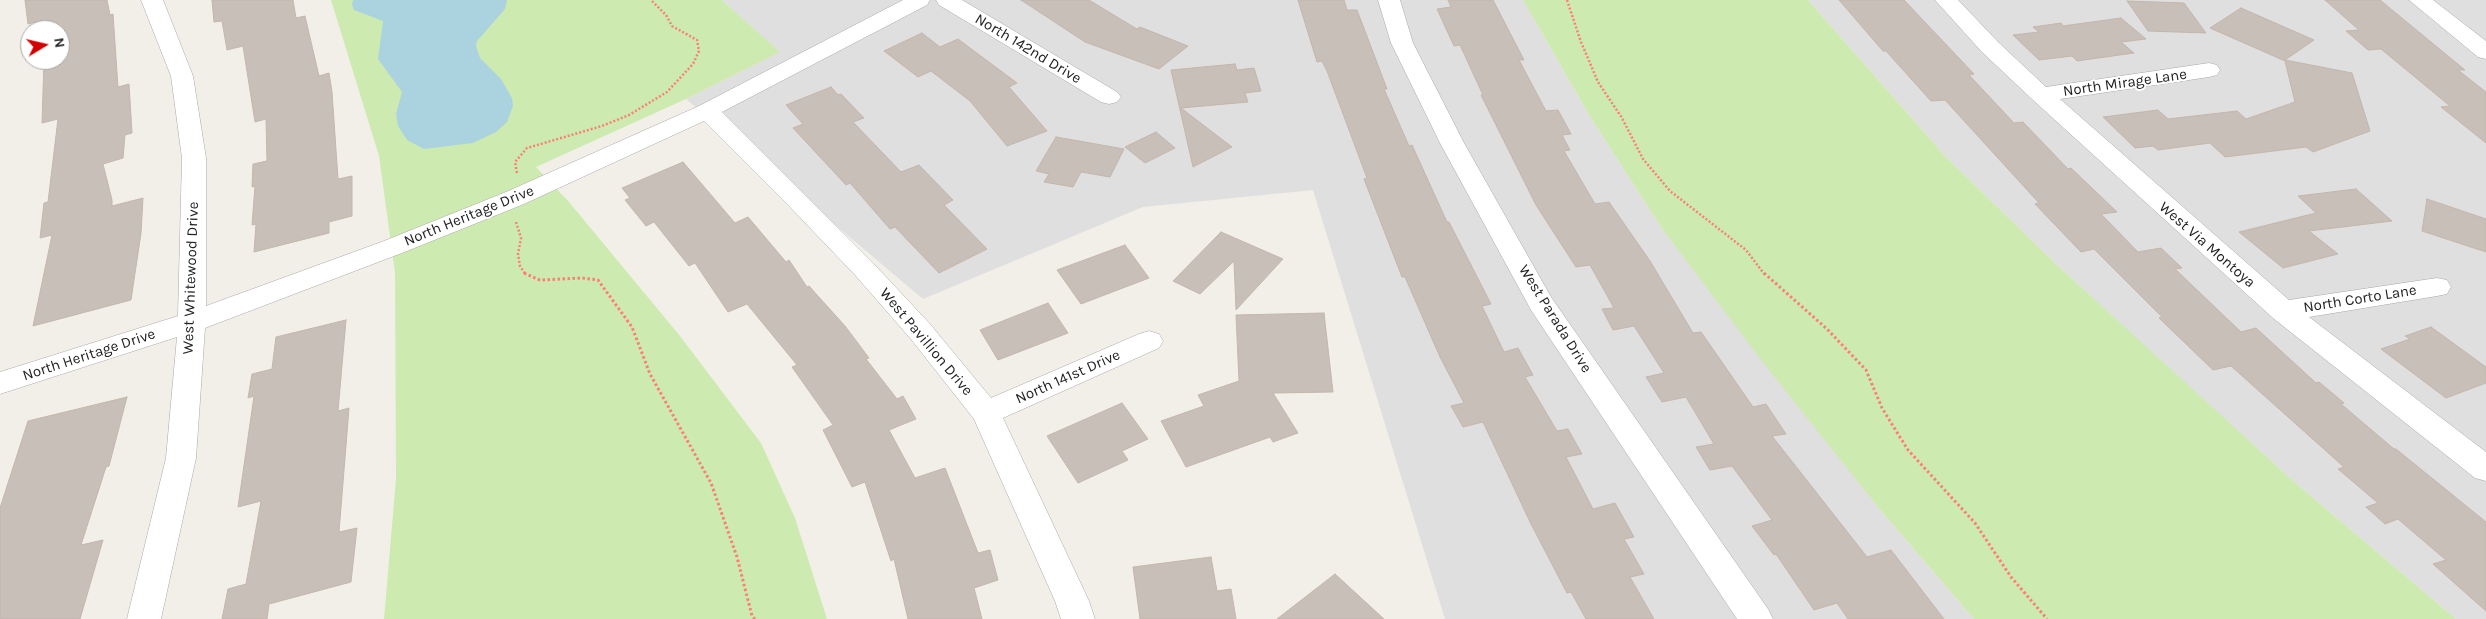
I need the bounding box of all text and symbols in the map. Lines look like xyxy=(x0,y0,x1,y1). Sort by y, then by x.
street label: North 142nd Drive xyxy=(972,10,1084,88)
north arrow xyxy=(20,20,70,70)
text: N xyxy=(50,36,69,49)
street label: North Mirage Lane xyxy=(2062,65,2188,101)
street label: North Heritage Drive xyxy=(401,182,537,250)
street label: West Via Montoya xyxy=(2155,198,2259,292)
street label: West Whitewood Drive xyxy=(179,201,203,355)
street label: West Parada Drive xyxy=(1515,262,1595,376)
street label: North Corto Lane xyxy=(2302,281,2418,317)
street label: West Pavillion Drive xyxy=(876,285,976,399)
street label: North Heritage Drive xyxy=(20,325,158,385)
street label: North 141st Drive xyxy=(1013,346,1123,408)

